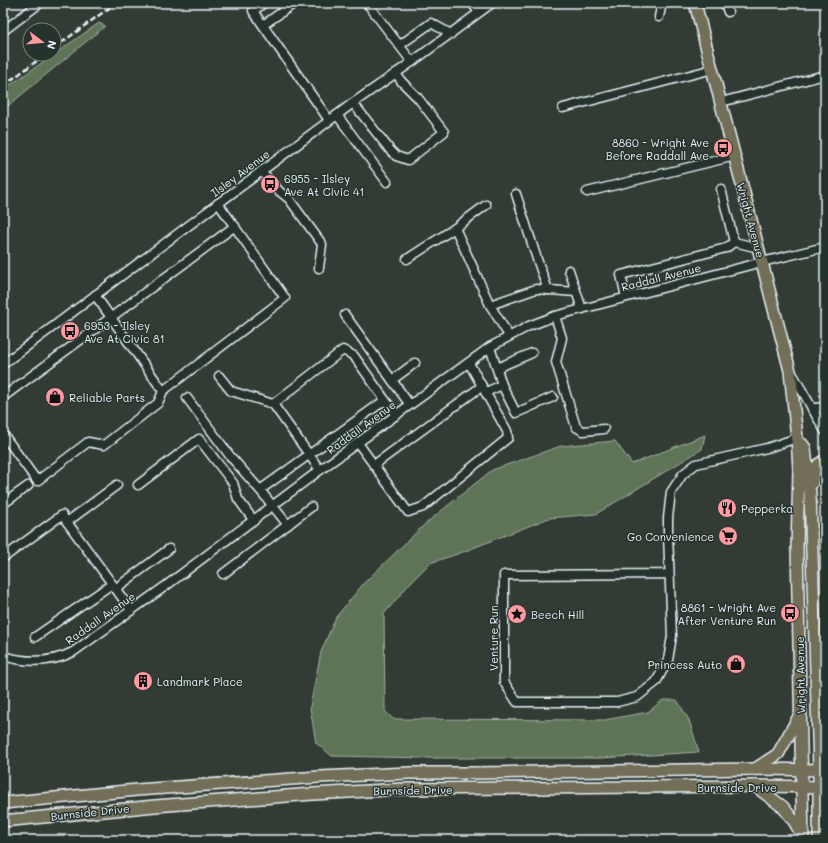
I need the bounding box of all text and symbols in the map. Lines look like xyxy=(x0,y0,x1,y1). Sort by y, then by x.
north arrow xyxy=(22,22,62,62)
text: N xyxy=(44,39,60,51)
place label: 8860 - Wright Ave Before Raddall Ave xyxy=(606,135,709,163)
bus stop icon: 8860 - Wright Ave Before Raddall Ave xyxy=(712,137,734,159)
street label: Ilsley Avenue xyxy=(208,146,273,200)
place label: 6955 - Ilsley Ave At Civic 41 xyxy=(284,171,364,199)
bus stop icon: 6955 - Ilsley Ave At Civic 41 xyxy=(259,173,281,195)
street label: Wright Avenue xyxy=(734,181,768,260)
street label: Raddall Avenue xyxy=(619,260,703,294)
place label: 6953 - Ilsley Ave At Civic 81 xyxy=(84,318,165,346)
bus stop icon: 6953 - Ilsley Ave At Civic 81 xyxy=(59,320,81,342)
shop icon: Reliable Parts xyxy=(44,386,66,408)
place label: Reliable Parts xyxy=(69,390,145,405)
street label: Raddall Avenue xyxy=(323,397,399,457)
restaurant icon: Pepperka xyxy=(716,497,738,519)
place label: Pepperka xyxy=(741,501,793,516)
supermarket icon: Go Convenience xyxy=(717,525,739,547)
place label: Go Convenience xyxy=(627,529,714,544)
street label: Raddall Avenue xyxy=(62,588,138,648)
place label: 8861 - Wright Ave After Venture Run xyxy=(678,600,776,628)
bus stop icon: 8861 - Wright Ave After Venture Run xyxy=(779,602,801,624)
place icon: Beech Hill xyxy=(506,603,528,625)
street label: Venture Run xyxy=(486,605,501,671)
place label: Beech Hill xyxy=(531,607,584,622)
street label: Wright Avenue xyxy=(792,636,808,714)
shop icon: Princess Auto xyxy=(725,653,747,675)
place label: Princess Auto xyxy=(648,657,722,672)
building icon: Landmark Place xyxy=(132,670,154,692)
place label: Landmark Place xyxy=(157,674,243,689)
street label: Burnside Drive xyxy=(697,780,777,795)
street label: Burnside Drive xyxy=(373,782,453,798)
street label: Burnside Drive xyxy=(50,800,131,824)

